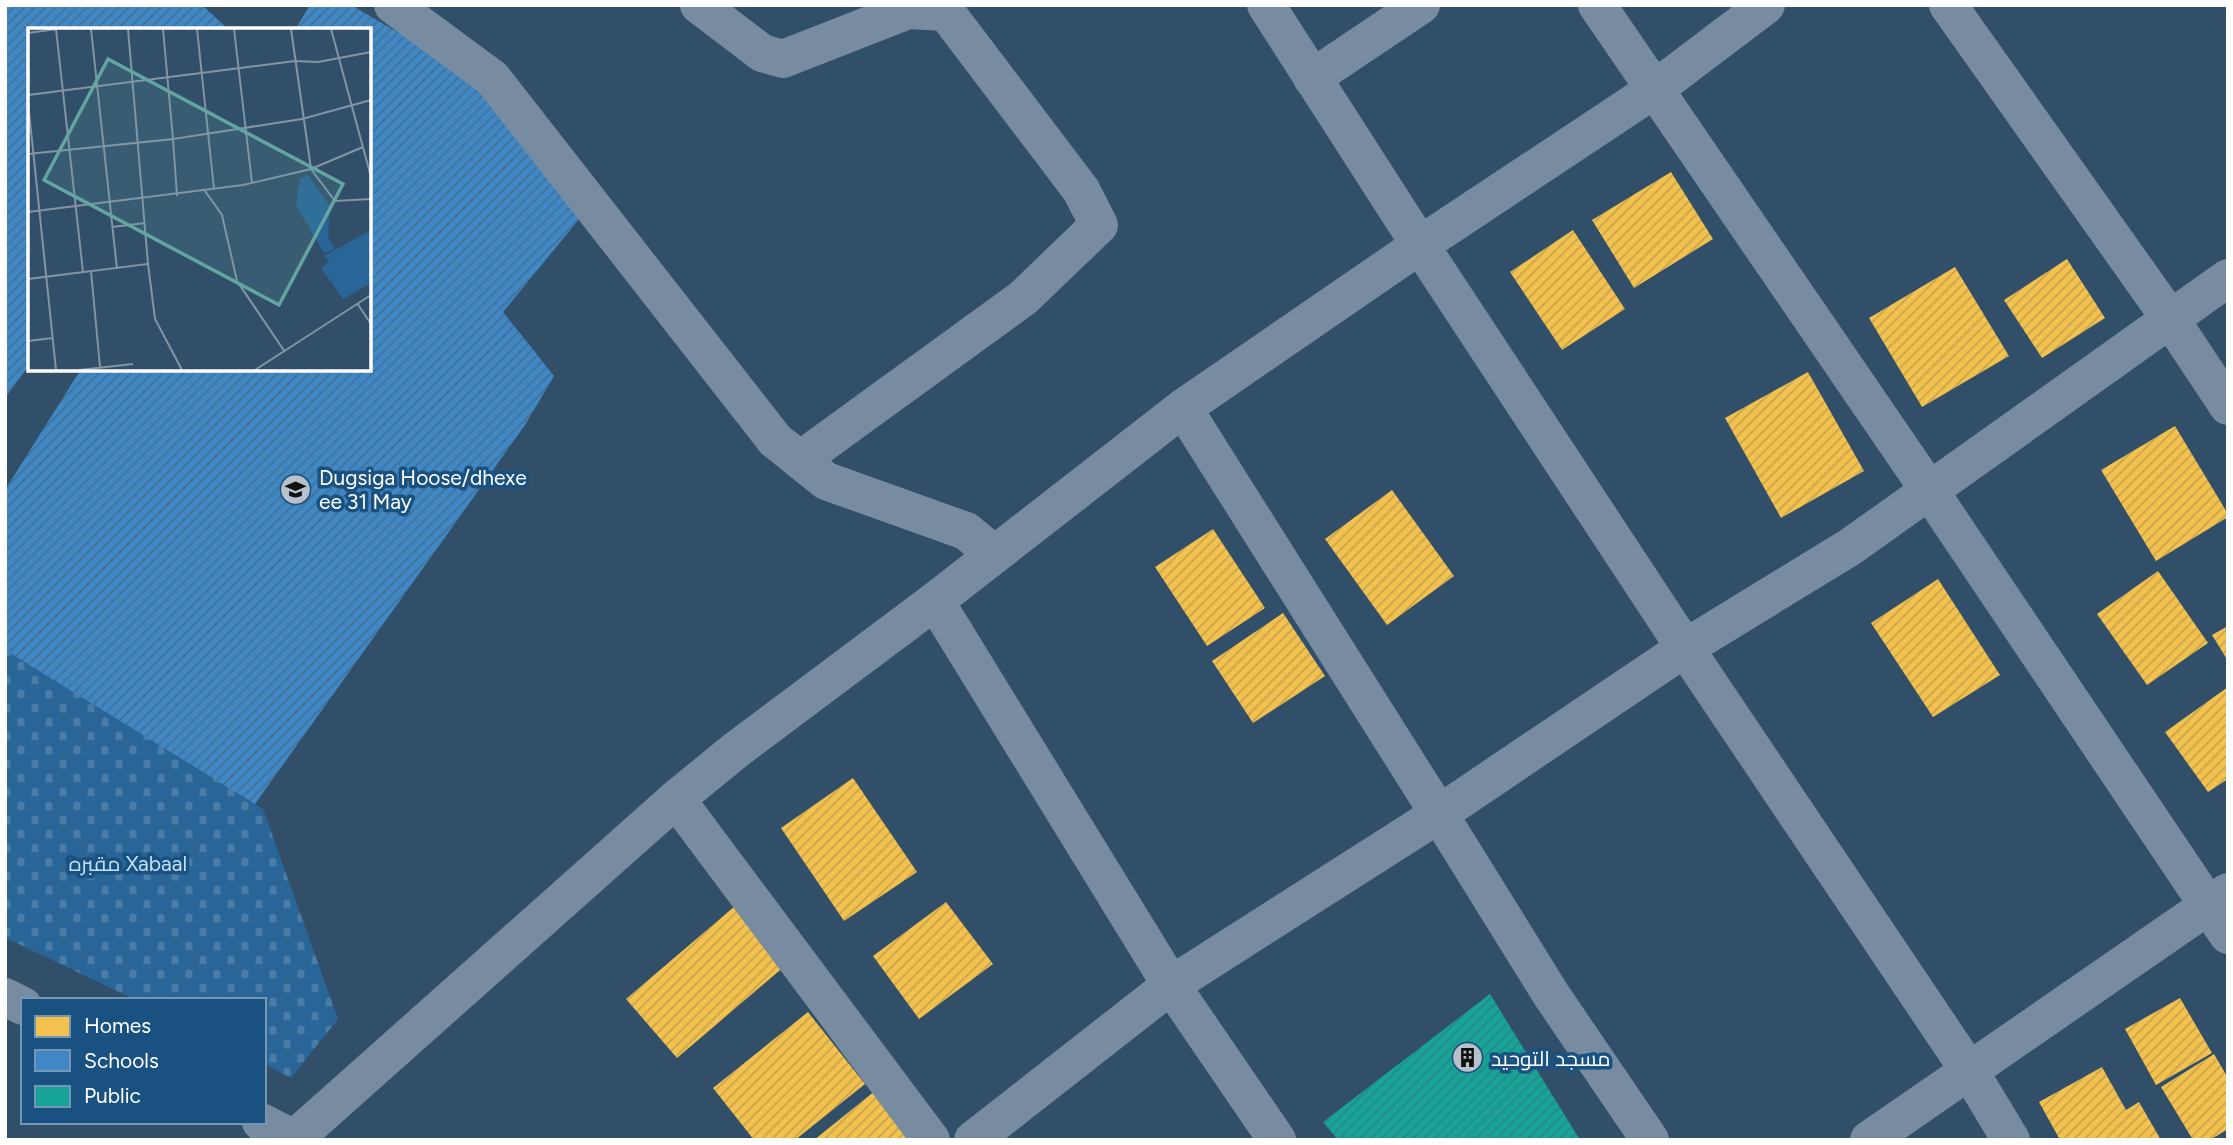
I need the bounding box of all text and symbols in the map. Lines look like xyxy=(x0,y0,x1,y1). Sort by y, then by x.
inset map xyxy=(28,28,371,371)
place label: Dugsiga Hoose/dhexe ee 31 May xyxy=(319,465,527,514)
school or university icon: Dugsiga Hoose/dhexe ee 31 May xyxy=(279,472,313,506)
park label: ْمقبره Xabaal xyxy=(69,851,187,876)
legend xyxy=(21,998,266,1124)
text: Homes xyxy=(84,1013,151,1038)
building icon: مسجد التوحيد xyxy=(1451,1041,1485,1075)
place label: مسجد التوحيد xyxy=(1491,1046,1610,1071)
text: Schools xyxy=(84,1048,159,1073)
text: Public xyxy=(84,1083,141,1108)

